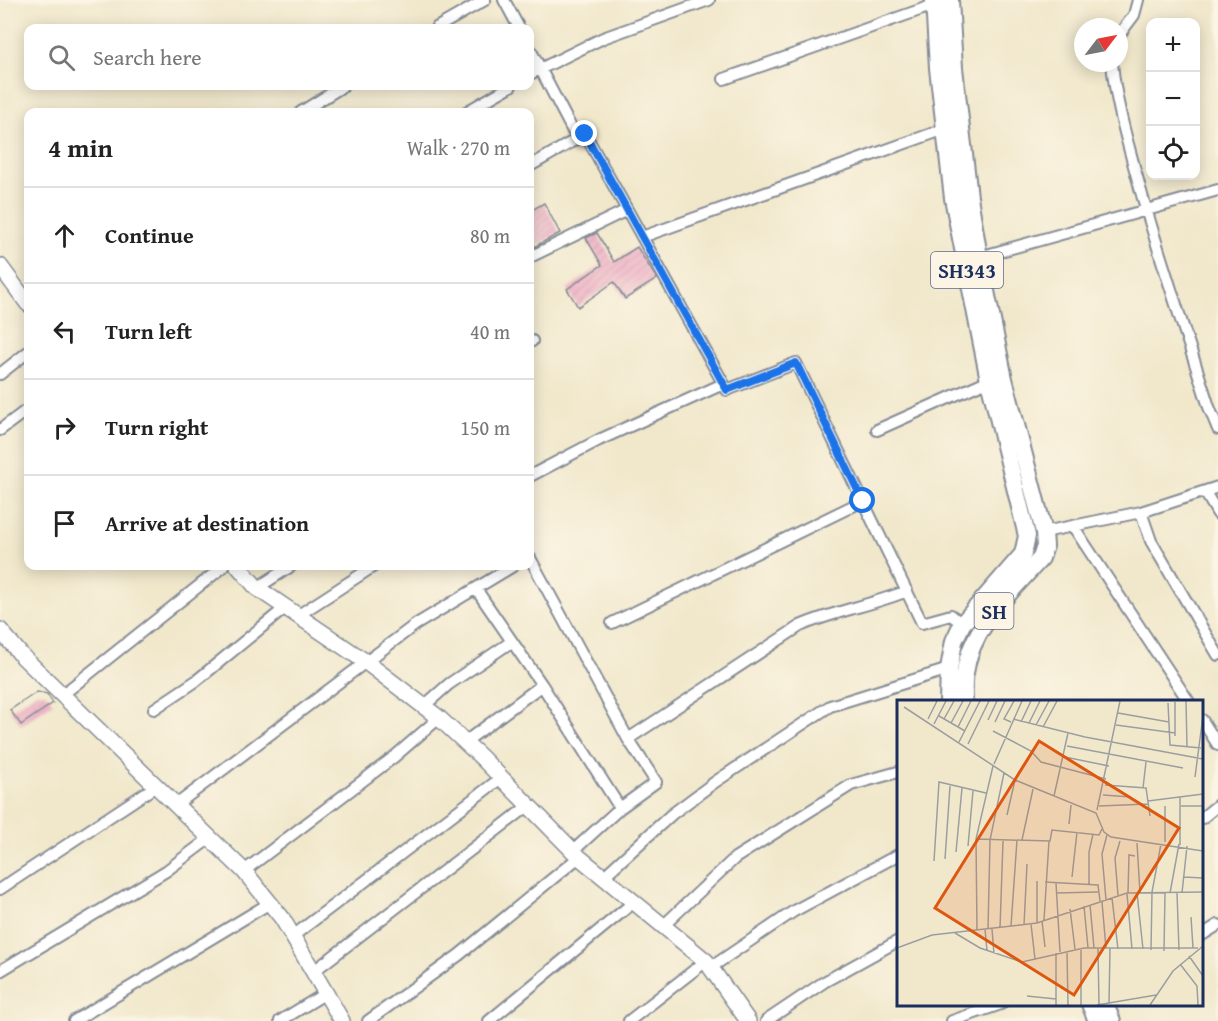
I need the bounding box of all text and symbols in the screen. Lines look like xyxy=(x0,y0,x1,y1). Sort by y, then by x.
north arrow xyxy=(1074,18,1128,72)
map controls xyxy=(1146,18,1200,180)
button: + xyxy=(1146,18,1200,72)
search box xyxy=(24,24,534,90)
icon: search xyxy=(45,41,78,74)
text: Search here xyxy=(93,41,202,73)
button: − xyxy=(1146,72,1200,126)
route end xyxy=(571,120,597,146)
button: locate xyxy=(1146,126,1200,180)
text: 4 min xyxy=(48,128,113,167)
text: Walk · 270 m xyxy=(407,133,510,162)
icon: ahead xyxy=(48,219,81,252)
text: Continue xyxy=(105,219,194,251)
text: 80 m xyxy=(470,221,510,250)
road number: SH343 xyxy=(931,252,1003,288)
icon: left xyxy=(48,315,81,348)
text: Turn left xyxy=(105,315,192,347)
text: 40 m xyxy=(470,317,510,346)
icon: right xyxy=(48,411,81,444)
text: Turn right xyxy=(105,411,208,443)
text: 150 m xyxy=(460,413,510,442)
route start xyxy=(849,487,875,513)
icon: arrive xyxy=(48,507,81,540)
text: Arrive at destination xyxy=(105,507,309,539)
road number: SH xyxy=(974,593,1014,629)
inset map xyxy=(897,700,1203,1006)

